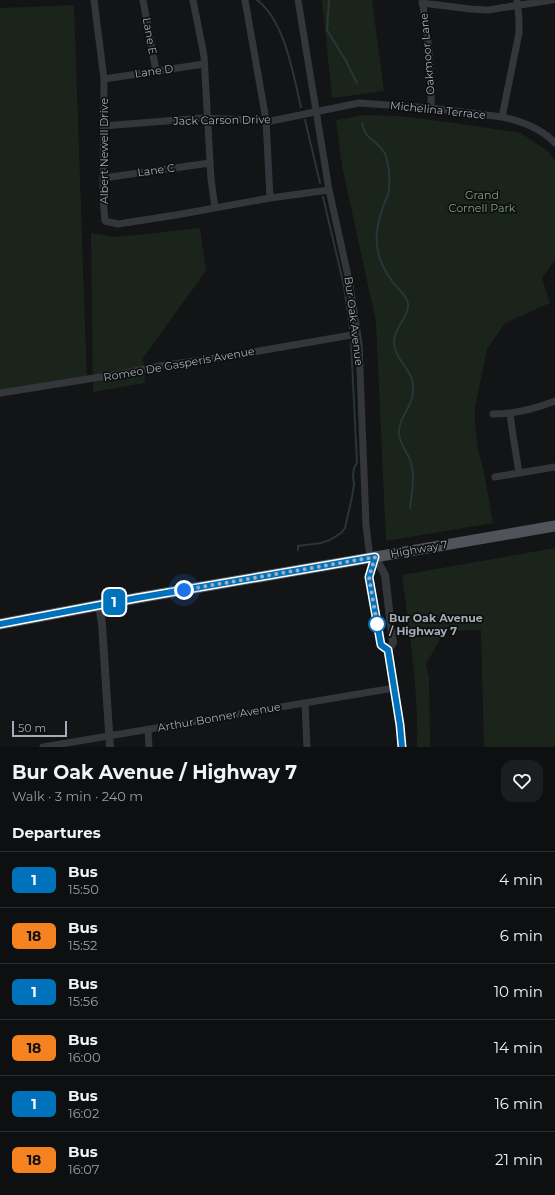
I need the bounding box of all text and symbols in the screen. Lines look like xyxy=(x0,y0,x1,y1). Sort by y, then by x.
street label: Oakmoor Lane xyxy=(416,12,438,95)
street label: Lane E xyxy=(140,16,160,56)
street label: Lane D xyxy=(134,61,174,81)
street label: Albert Newell Drive xyxy=(97,98,111,204)
street label: Michelina Terrace xyxy=(389,98,487,122)
street label: Jack Carson Drive xyxy=(172,112,271,128)
street label: Lane C xyxy=(136,160,176,180)
park label: Grand Cornell Park xyxy=(449,188,516,215)
street label: Bur Oak Avenue xyxy=(342,276,366,367)
street label: Romeo De Gasperis Avenue xyxy=(102,344,256,384)
street label: Highway 7 xyxy=(389,537,449,561)
your location xyxy=(174,580,194,600)
line badge: 1 xyxy=(101,589,127,615)
text: 1 xyxy=(111,593,117,611)
place label: Bur Oak Avenue / Highway 7 xyxy=(388,611,483,638)
marker: Bur Oak Avenue / Highway 7 xyxy=(368,615,386,633)
street label: Arthur Bonner Avenue xyxy=(156,699,282,735)
scale bar xyxy=(12,719,67,738)
text: 50 m xyxy=(18,721,46,735)
button: heart xyxy=(501,760,543,802)
text: Bur Oak Avenue / Highway 7 xyxy=(12,761,297,784)
text: Walk · 3 min · 240 m xyxy=(12,788,143,804)
text: Departures xyxy=(12,823,101,842)
text: Bus xyxy=(68,862,98,881)
text: 4 min xyxy=(499,870,543,889)
text: 1 xyxy=(31,871,37,889)
text: 15:50 xyxy=(68,881,99,897)
text: Bus xyxy=(68,918,98,937)
text: 6 min xyxy=(500,926,543,945)
text: 18 xyxy=(27,927,41,945)
text: 15:52 xyxy=(68,937,97,953)
text: Bus xyxy=(68,974,98,993)
text: 10 min xyxy=(494,982,543,1001)
text: 1 xyxy=(31,983,37,1001)
text: 15:56 xyxy=(68,993,98,1009)
text: Bus xyxy=(68,1030,98,1049)
text: 14 min xyxy=(494,1038,543,1057)
text: 18 xyxy=(27,1039,41,1057)
text: 16:00 xyxy=(68,1049,101,1065)
text: Bus xyxy=(68,1086,98,1105)
text: 16 min xyxy=(494,1094,543,1113)
text: 1 xyxy=(31,1095,37,1113)
text: 16:02 xyxy=(68,1105,99,1121)
text: Bus xyxy=(68,1142,98,1161)
text: 21 min xyxy=(495,1150,543,1169)
text: 18 xyxy=(27,1151,41,1169)
text: 16:07 xyxy=(68,1161,100,1177)

